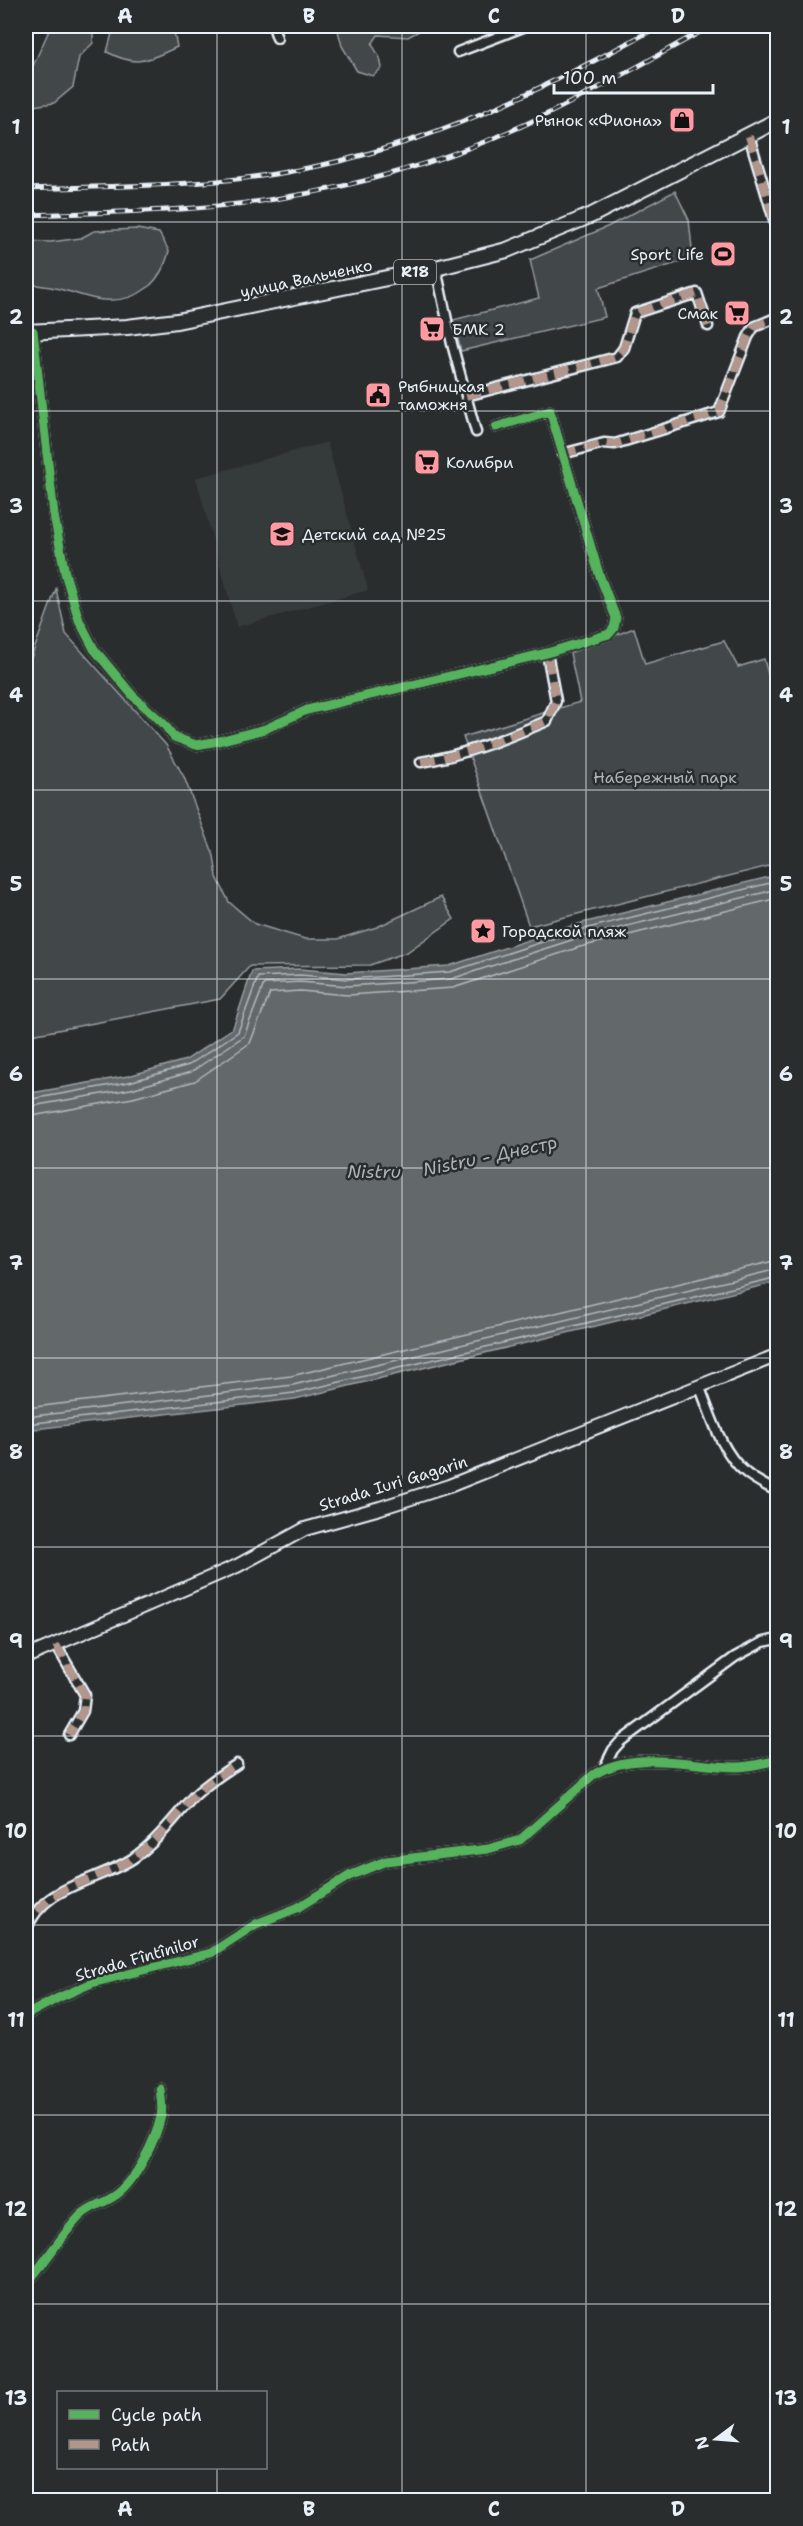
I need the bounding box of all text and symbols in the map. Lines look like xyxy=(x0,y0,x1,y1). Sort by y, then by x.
text: A xyxy=(117,3,133,29)
text: B xyxy=(303,3,315,29)
text: C xyxy=(488,3,500,29)
text: D xyxy=(671,3,685,29)
scale bar xyxy=(554,57,713,95)
text: 100 m xyxy=(563,66,617,90)
shop icon: Рынок «Фиона» xyxy=(667,105,697,135)
place label: Рынок «Фиона» xyxy=(535,110,662,131)
text: 1 xyxy=(11,114,21,140)
text: 1 xyxy=(781,114,791,140)
sports icon: Sport Life xyxy=(708,239,738,269)
place label: Sport Life xyxy=(630,244,704,265)
street label: улица Вальченко xyxy=(238,254,374,303)
road number: R18 xyxy=(394,260,436,284)
supermarket icon: Смак xyxy=(722,298,752,328)
place label: Смак xyxy=(677,303,718,324)
text: 2 xyxy=(9,304,23,330)
text: 2 xyxy=(779,304,793,330)
supermarket icon: БМК 2 xyxy=(417,314,447,344)
place label: БМК 2 xyxy=(452,319,505,340)
place label: Рыбницкая таможня xyxy=(398,376,485,415)
public building icon: Рыбницкая таможня xyxy=(363,380,393,410)
supermarket icon: Колибри xyxy=(412,447,442,477)
place label: Колибри xyxy=(446,452,514,473)
text: 3 xyxy=(9,493,23,519)
text: 3 xyxy=(779,493,793,519)
school or university icon: Детский сад №25 xyxy=(267,519,297,549)
place label: Детский сад №25 xyxy=(302,524,446,545)
text: 4 xyxy=(9,682,23,708)
text: 4 xyxy=(779,682,793,708)
park label: Набережный парк xyxy=(593,767,737,788)
text: 5 xyxy=(10,871,22,897)
text: 5 xyxy=(780,871,792,897)
place icon: Городской пляж xyxy=(468,916,498,946)
place label: Городской пляж xyxy=(502,921,626,942)
text: 6 xyxy=(9,1061,23,1087)
text: 6 xyxy=(779,1061,793,1087)
water label: Nistru - Днестр xyxy=(421,1130,559,1182)
water label: Nistru xyxy=(347,1160,401,1184)
text: 7 xyxy=(9,1250,23,1276)
text: 7 xyxy=(779,1250,793,1276)
text: 8 xyxy=(9,1439,23,1465)
text: 8 xyxy=(779,1439,793,1465)
street label: Strada Iuri Gagarin xyxy=(316,1451,470,1516)
text: 9 xyxy=(9,1628,23,1654)
text: 9 xyxy=(779,1628,793,1654)
text: 10 xyxy=(5,1818,27,1844)
text: 10 xyxy=(775,1818,797,1844)
street label: Strada Fîntînilor xyxy=(73,1931,202,1986)
text: 11 xyxy=(7,2007,25,2033)
text: 11 xyxy=(777,2007,795,2033)
text: 12 xyxy=(5,2196,27,2222)
text: 12 xyxy=(775,2196,797,2222)
text: 13 xyxy=(5,2385,27,2411)
text: 13 xyxy=(775,2385,797,2411)
legend xyxy=(57,2391,267,2469)
text: Cycle path xyxy=(111,2403,202,2427)
north arrow xyxy=(686,2409,746,2469)
text: Path xyxy=(111,2433,150,2457)
text: N xyxy=(690,2434,714,2452)
text: A xyxy=(117,2496,133,2522)
text: B xyxy=(303,2496,315,2522)
text: C xyxy=(488,2496,500,2522)
text: D xyxy=(671,2496,685,2522)

